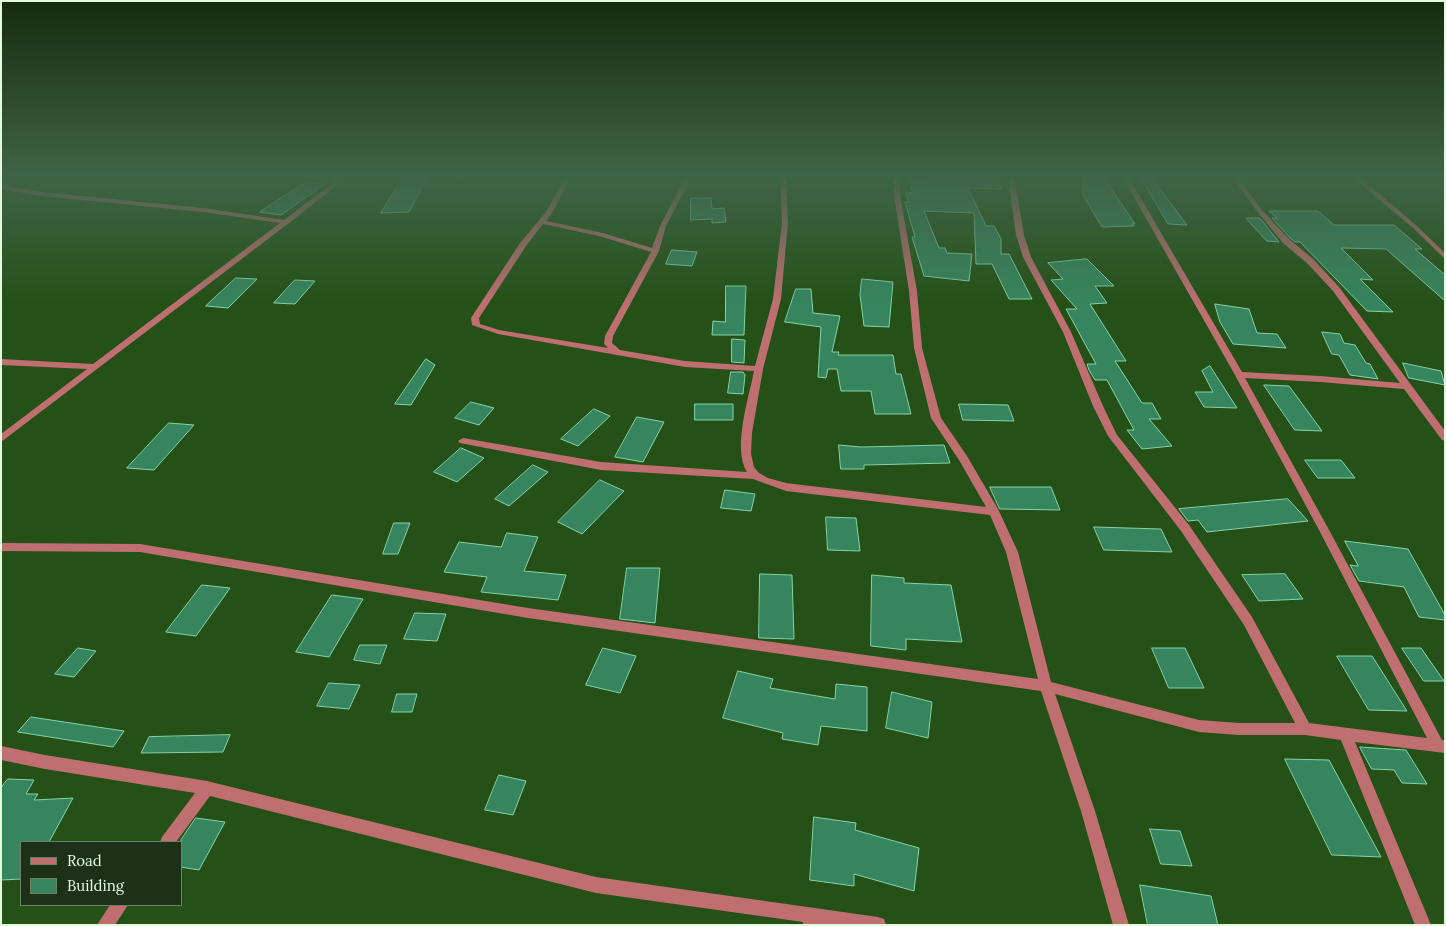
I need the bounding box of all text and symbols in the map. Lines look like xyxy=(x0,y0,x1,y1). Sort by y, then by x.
legend xyxy=(20,841,182,906)
text: Road xyxy=(67,851,102,870)
text: Building xyxy=(67,876,124,895)

